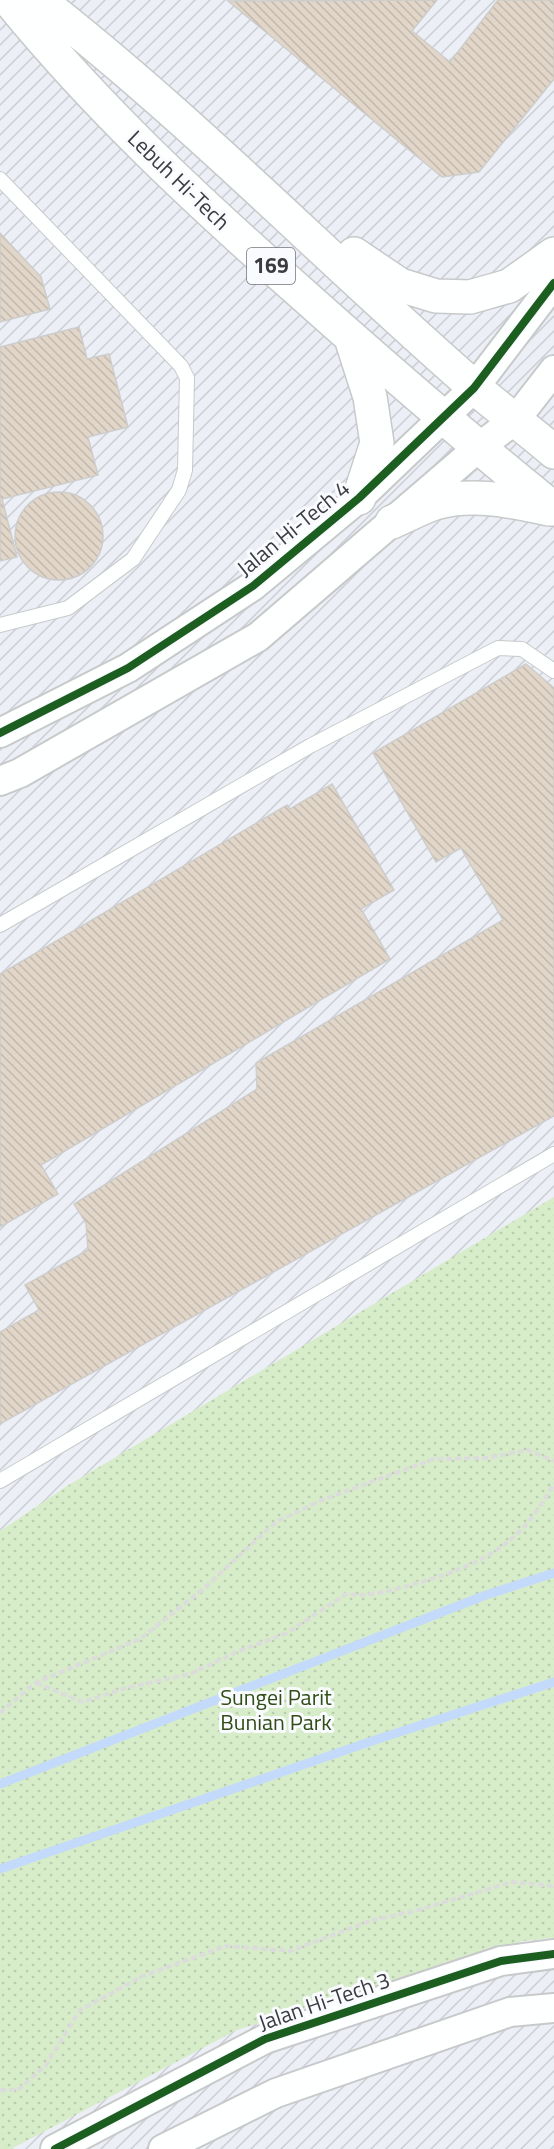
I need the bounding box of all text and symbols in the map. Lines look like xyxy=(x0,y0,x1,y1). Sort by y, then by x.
street label: Lebuh Hi-Tech xyxy=(120,122,238,238)
road number: 169 xyxy=(247,248,295,284)
street label: Jalan Hi-Tech 4 xyxy=(229,472,357,584)
park label: Sungei Parit Bunian Park xyxy=(220,1680,332,1739)
street label: Jalan Hi-Tech 3 xyxy=(254,1963,394,2039)

